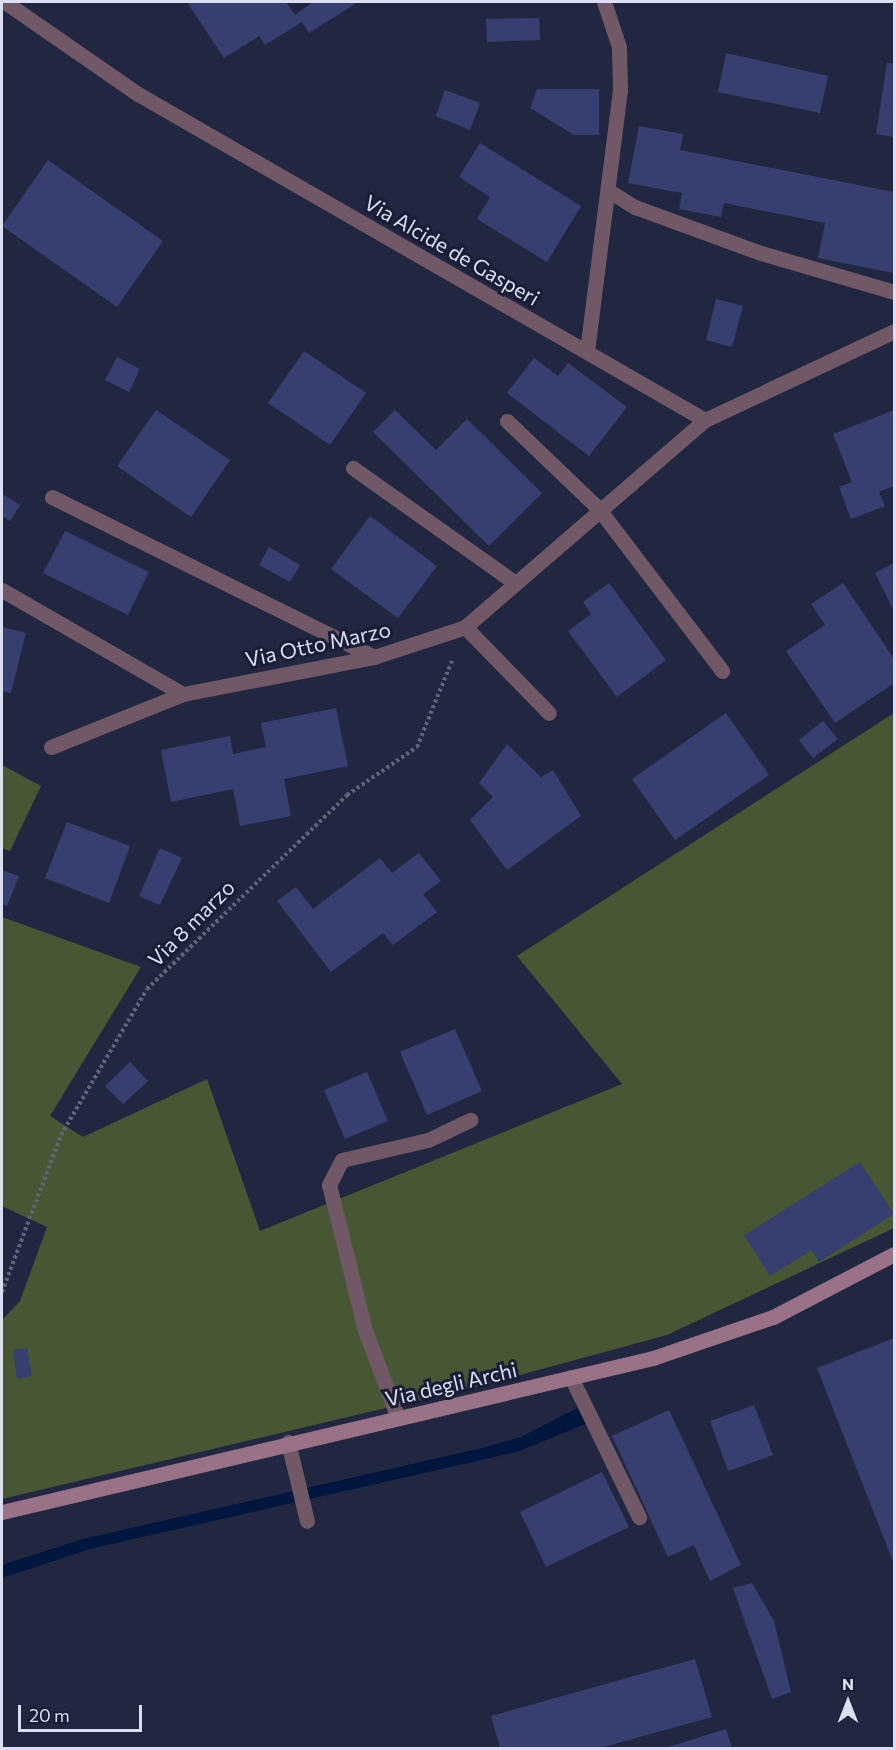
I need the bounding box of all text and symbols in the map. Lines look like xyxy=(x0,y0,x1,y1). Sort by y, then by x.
street label: Via Alcide de Gasperi xyxy=(360,190,544,310)
street label: Via Otto Marzo xyxy=(243,616,393,672)
street label: Via 8 marzo xyxy=(142,874,240,972)
street label: Via degli Archi xyxy=(383,1357,519,1411)
north arrow xyxy=(818,1672,878,1732)
text: N xyxy=(842,1674,854,1693)
scale bar xyxy=(21,1693,146,1731)
text: 20 m xyxy=(29,1704,70,1726)

